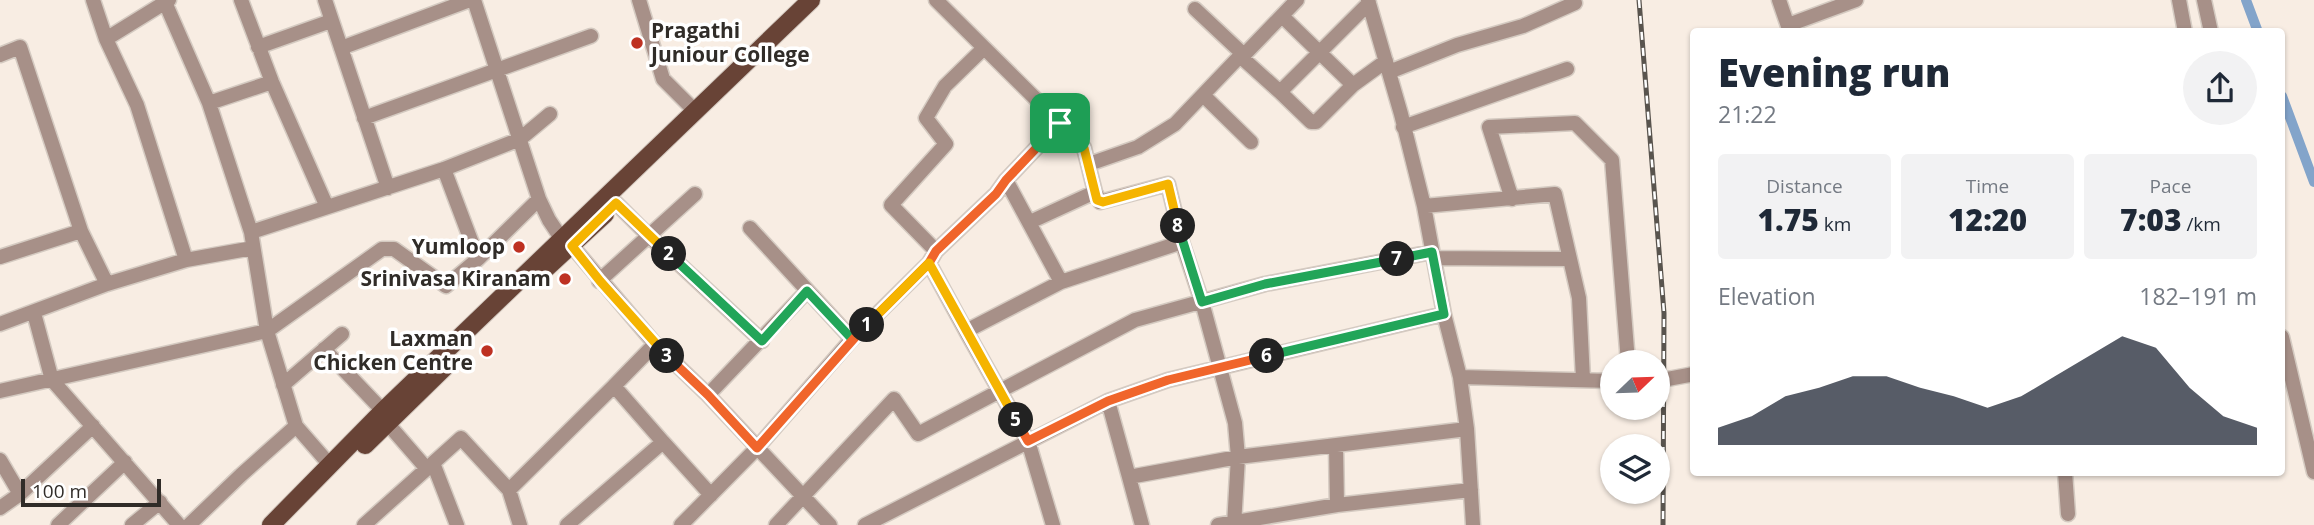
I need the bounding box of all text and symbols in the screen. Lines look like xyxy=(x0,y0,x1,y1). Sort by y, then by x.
place label: Pragathi Juniour College xyxy=(649,16,810,68)
marker: Pragathi Juniour College xyxy=(629,35,645,51)
text: Evening run xyxy=(1718,46,1950,98)
button: share xyxy=(2183,51,2257,125)
pin xyxy=(1030,93,1090,153)
text: 21:22 xyxy=(1718,98,1777,130)
icon: arrive xyxy=(1041,104,1079,142)
text: Distance xyxy=(1766,173,1843,199)
text: Time xyxy=(1966,173,2009,199)
text: Pace xyxy=(2150,173,2191,199)
text: 1.75 xyxy=(1758,199,1819,240)
text: 12:20 xyxy=(1948,199,2027,240)
text: 7:03 xyxy=(2120,199,2181,240)
pin: 8 xyxy=(1160,208,1196,244)
text: km xyxy=(1819,211,1851,237)
text: /km xyxy=(2181,211,2221,237)
text: 8 xyxy=(1172,212,1183,238)
place label: Yumloop xyxy=(412,232,505,260)
pin: 2 xyxy=(652,236,686,272)
marker: Yumloop xyxy=(511,239,527,255)
text: 2 xyxy=(663,240,674,266)
pin: 7 xyxy=(1380,242,1414,276)
text: 7 xyxy=(1391,245,1402,271)
place label: Srinivasa Kiranam xyxy=(360,264,551,292)
marker: Srinivasa Kiranam xyxy=(557,271,573,287)
text: Elevation xyxy=(1718,280,1816,312)
text: 182–191 m xyxy=(2139,280,2257,312)
pin: 1 xyxy=(850,308,884,342)
text: 1 xyxy=(861,311,872,337)
place label: Laxman Chicken Centre xyxy=(313,324,473,376)
pin: 3 xyxy=(650,338,684,374)
pin: 6 xyxy=(1250,338,1284,374)
text: 3 xyxy=(661,342,672,368)
text: 6 xyxy=(1261,342,1272,368)
marker: Laxman Chicken Centre xyxy=(479,343,495,359)
north arrow xyxy=(1600,350,1670,420)
map controls xyxy=(1600,350,1670,504)
pin: 5 xyxy=(998,402,1034,438)
text: 5 xyxy=(1010,406,1021,432)
button: layers xyxy=(1600,434,1670,504)
scale bar xyxy=(21,476,161,508)
text: 100 m xyxy=(32,478,87,504)

